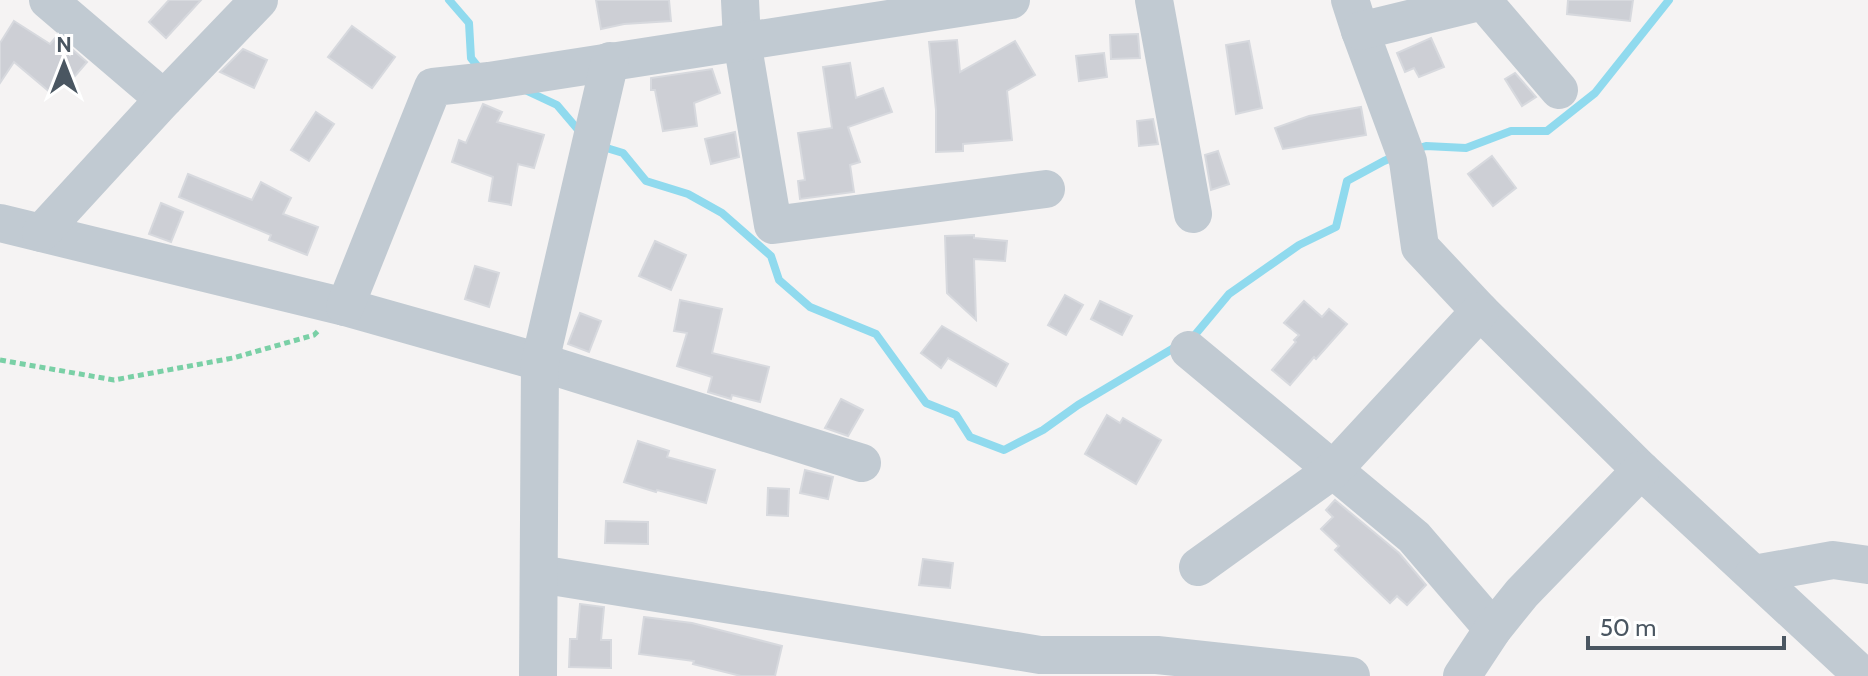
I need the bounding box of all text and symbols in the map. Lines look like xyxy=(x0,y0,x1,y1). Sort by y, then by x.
north arrow xyxy=(24,24,104,104)
text: N xyxy=(56,31,72,58)
scale bar xyxy=(1588,600,1784,650)
text: 50 m xyxy=(1600,613,1656,642)

